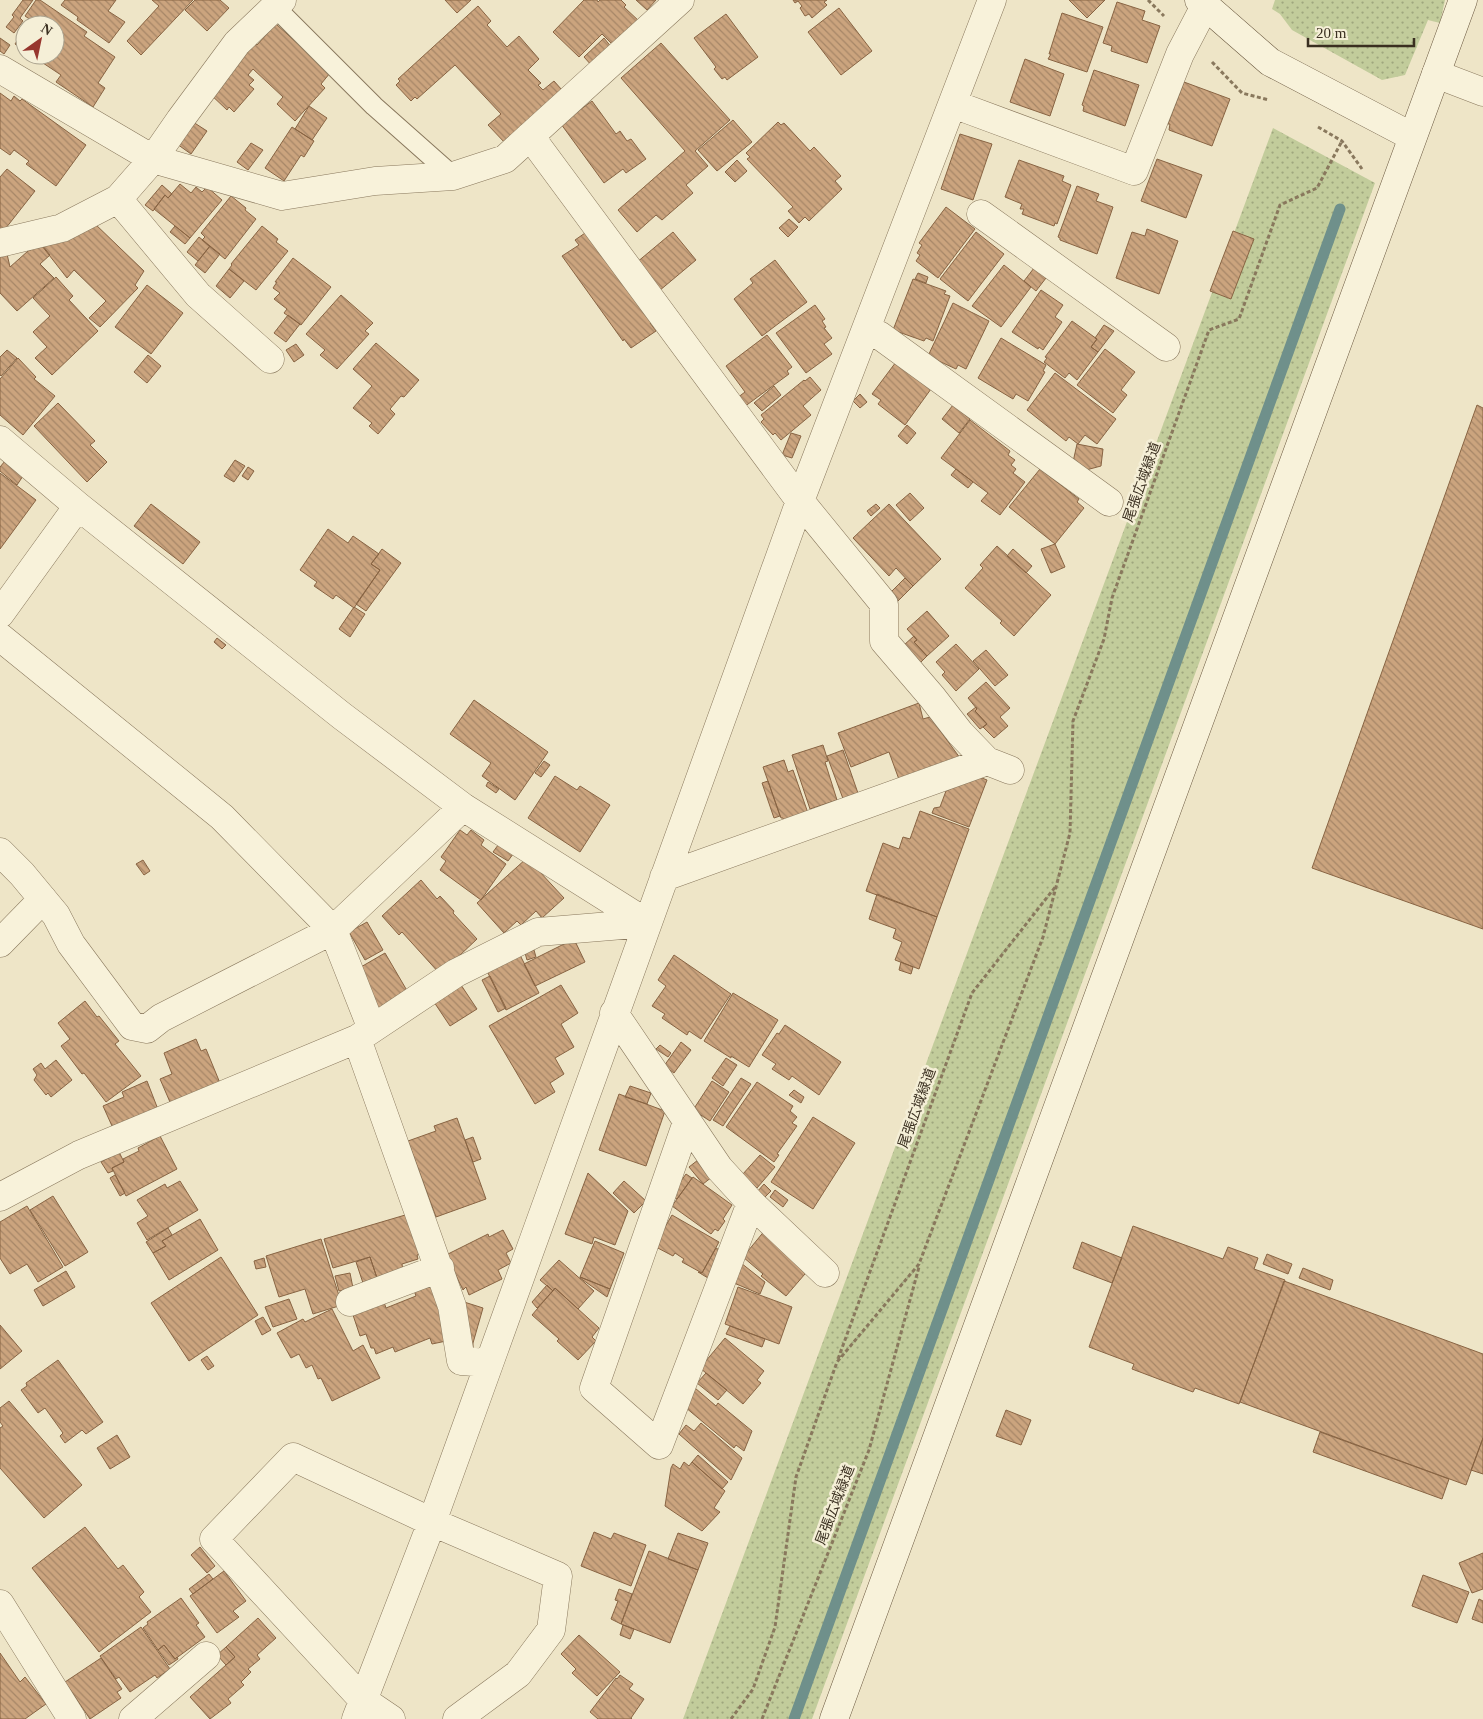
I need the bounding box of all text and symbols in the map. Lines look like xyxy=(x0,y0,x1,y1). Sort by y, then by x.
north arrow xyxy=(15,15,65,65)
scale bar xyxy=(1308,15,1414,47)
text: N xyxy=(38,20,55,39)
text: 20 m xyxy=(1316,25,1347,41)
street label: 尾張広域緑道 xyxy=(1121,440,1163,524)
street label: 尾張広域緑道 xyxy=(896,1066,938,1150)
street label: 尾張広域緑道 xyxy=(813,1463,857,1547)

